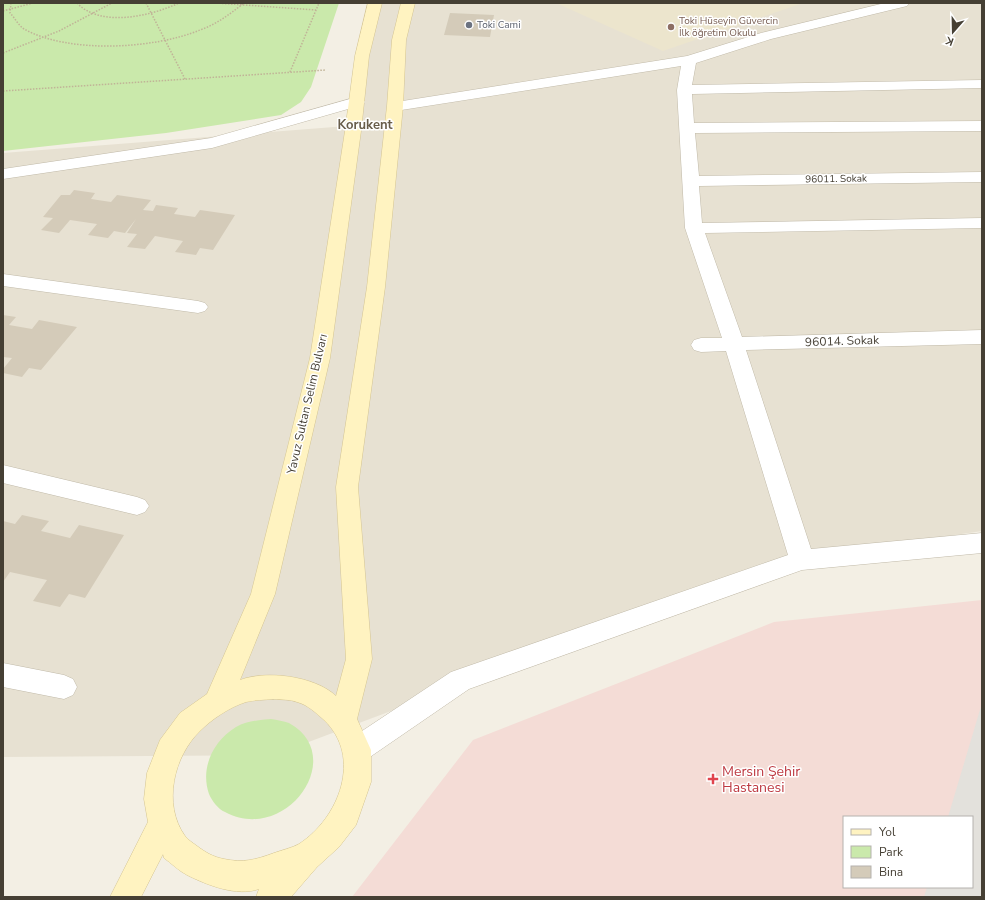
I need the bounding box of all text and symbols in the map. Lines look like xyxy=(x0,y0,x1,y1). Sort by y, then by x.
north arrow xyxy=(933,12,973,52)
place label: Toki Hüseyin Güvercin İlk öğretim Okulu xyxy=(679,14,778,40)
place label: Toki Cami xyxy=(477,18,520,32)
marker: Toki Cami xyxy=(464,20,474,30)
marker: Toki Hüseyin Güvercin İlk öğretim Okulu xyxy=(666,22,676,32)
text: K xyxy=(943,32,956,49)
district label: Korukent xyxy=(337,116,394,134)
street label: 96011. Sokak xyxy=(805,171,868,187)
street label: Yavuz Sultan Selim Bulvarı xyxy=(283,332,331,477)
street label: 96014. Sokak xyxy=(805,332,880,350)
place label: Mersin Şehir Hastanesi xyxy=(722,762,800,797)
marker: Mersin Şehir Hastanesi xyxy=(707,773,719,785)
legend xyxy=(843,816,973,888)
text: Yol xyxy=(878,824,896,840)
text: Park xyxy=(879,844,904,860)
text: Bina xyxy=(879,864,903,880)

